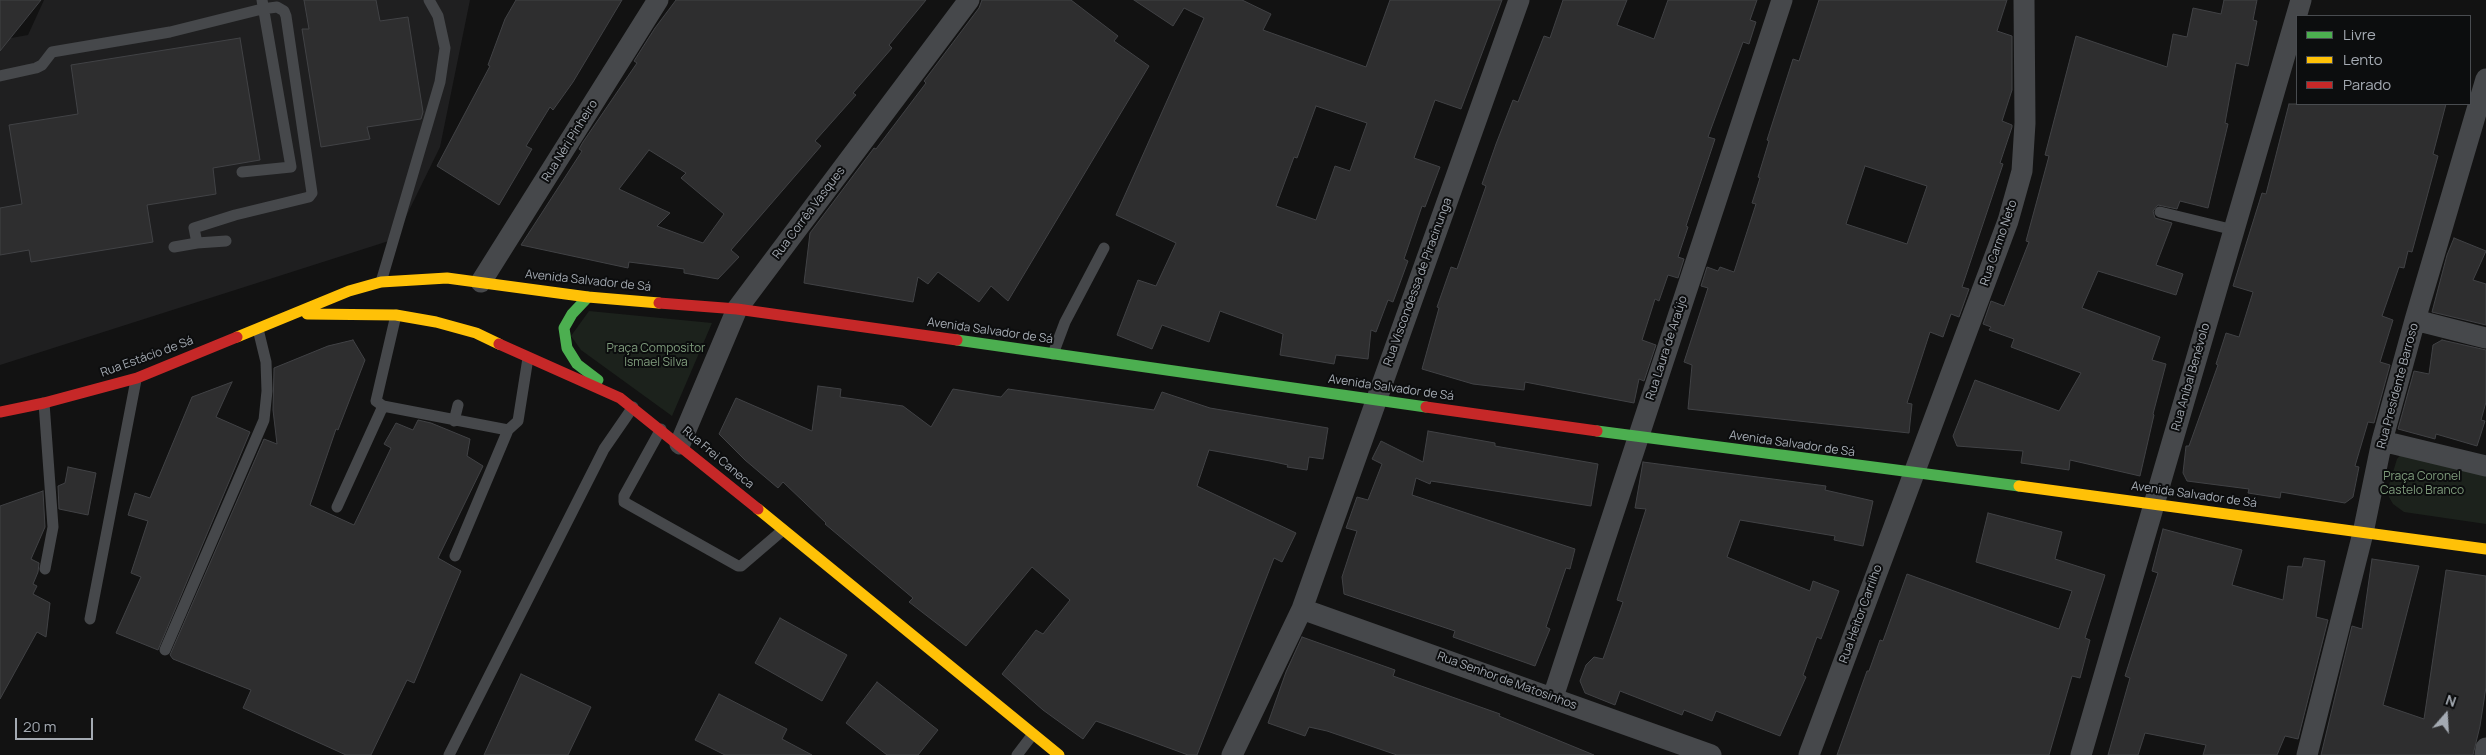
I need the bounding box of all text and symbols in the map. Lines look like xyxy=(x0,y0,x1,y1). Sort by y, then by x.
legend xyxy=(2296,15,2471,105)
text: Livre xyxy=(2343,24,2376,45)
text: Lento xyxy=(2343,49,2383,70)
text: Parado xyxy=(2343,74,2391,95)
street label: Rua Néri Pinheiro xyxy=(539,97,601,185)
street label: Rua Corrêa Vasques xyxy=(770,164,848,262)
street label: Rua Viscondessa de Piracinunga xyxy=(1381,196,1455,368)
street label: Rua Carmo Neto xyxy=(1978,198,2020,288)
street label: Avenida Salvador de Sá xyxy=(524,267,652,295)
street label: Rua Laura de Araújo xyxy=(1643,294,1691,402)
street label: Avenida Salvador de Sá xyxy=(926,315,1054,347)
street label: Rua Aníbal Benévolo xyxy=(2169,322,2213,432)
street label: Rua Presidente Barroso xyxy=(2374,322,2422,450)
street label: Rua Estácio de Sá xyxy=(99,334,195,380)
park label: Praça Compositor Ismael Silva xyxy=(607,342,705,370)
street label: Avenida Salvador de Sá xyxy=(1327,372,1455,404)
street label: Rua Frei Caneca xyxy=(679,424,757,492)
street label: Avenida Salvador de Sá xyxy=(1728,428,1856,460)
park label: Praça Coronel Castelo Branco xyxy=(2380,470,2464,498)
street label: Avenida Salvador de Sá xyxy=(2130,479,2258,511)
street label: Rua Heitor Carrilho xyxy=(1836,563,1886,665)
street label: Rua Senhor de Matosinhos xyxy=(1435,649,1579,713)
north arrow xyxy=(2421,690,2471,740)
text: N xyxy=(2443,690,2459,711)
scale bar xyxy=(18,708,95,740)
text: 20 m xyxy=(23,716,56,737)

